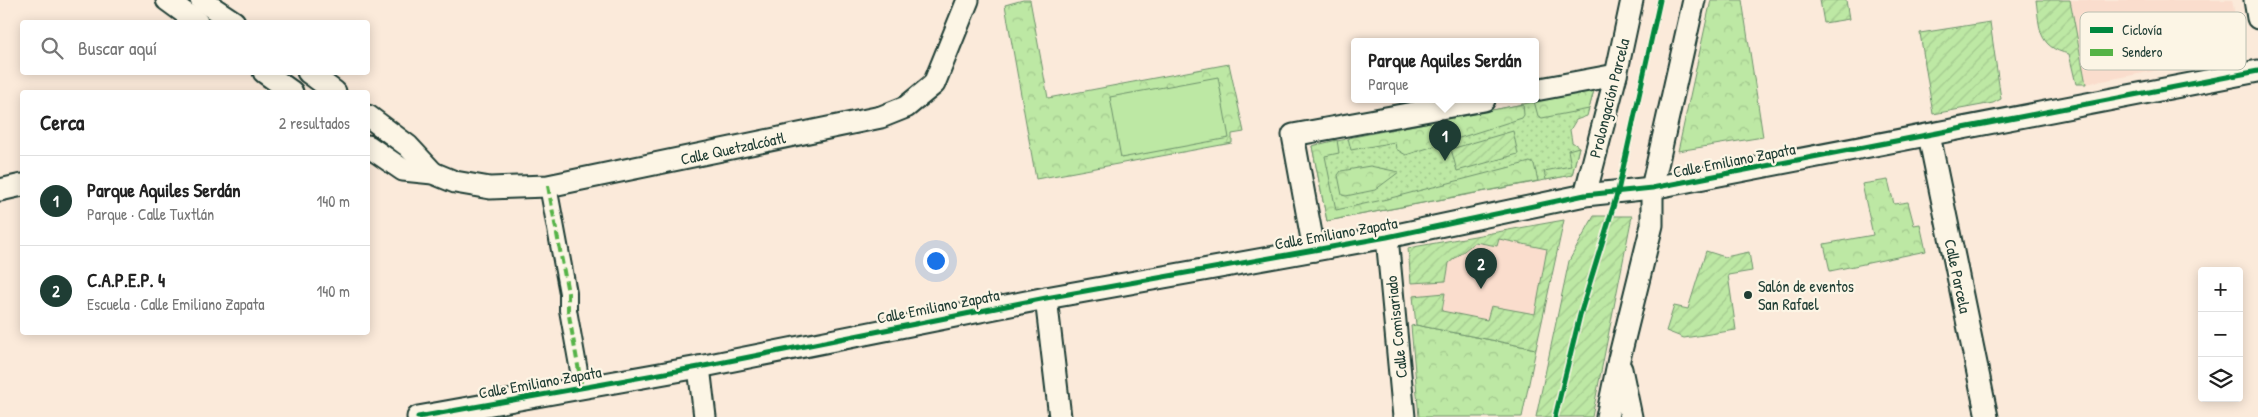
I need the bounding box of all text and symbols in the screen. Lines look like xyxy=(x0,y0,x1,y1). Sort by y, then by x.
legend xyxy=(2080,12,2246,70)
search box xyxy=(20,20,370,75)
text: Ciclovía xyxy=(2122,20,2162,39)
icon: search xyxy=(38,34,66,62)
text: Buscar aquí xyxy=(78,35,157,61)
street label: Prolongación Parcela xyxy=(1584,36,1634,160)
popup xyxy=(1351,38,1539,103)
text: Sendero xyxy=(2122,42,2163,61)
text: Parque Aquiles Serdán xyxy=(1368,47,1522,73)
text: Parque xyxy=(1368,73,1409,95)
text: Cerca xyxy=(40,108,84,137)
text: 2 resultados xyxy=(279,112,350,134)
pin: 1 xyxy=(1429,120,1461,161)
street label: Calle Quetzalcóatl xyxy=(678,126,788,170)
street label: Calle Emiliano Zapata xyxy=(1671,137,1797,183)
text: Parque Aquiles Serdán xyxy=(87,177,241,203)
text: 1 xyxy=(53,190,59,212)
text: 140 m xyxy=(316,190,350,212)
text: Parque · Calle Tuxtlán xyxy=(87,203,214,225)
street label: Calle Emiliano Zapata xyxy=(1273,211,1399,255)
street label: Calle Parcela xyxy=(1939,237,1977,315)
your location xyxy=(923,248,949,274)
pin: 2 xyxy=(1465,248,1497,289)
text: C.A.P.E.P. 4 xyxy=(87,267,165,293)
map controls xyxy=(2198,267,2243,402)
button: + xyxy=(2198,267,2243,312)
street label: Calle Comisariado xyxy=(1380,274,1412,379)
place label: Salón de eventos San Rafael xyxy=(1758,275,1854,315)
text: 2 xyxy=(52,280,60,302)
text: 140 m xyxy=(316,280,350,302)
street label: Calle Emiliano Zapata xyxy=(875,283,1001,329)
marker: Salón de eventos San Rafael xyxy=(1742,289,1754,301)
text: Escuela · Calle Emiliano Zapata xyxy=(87,293,265,315)
button: − xyxy=(2198,312,2243,357)
button: layers xyxy=(2198,357,2243,402)
street label: Calle Emiliano Zapata xyxy=(477,360,603,404)

